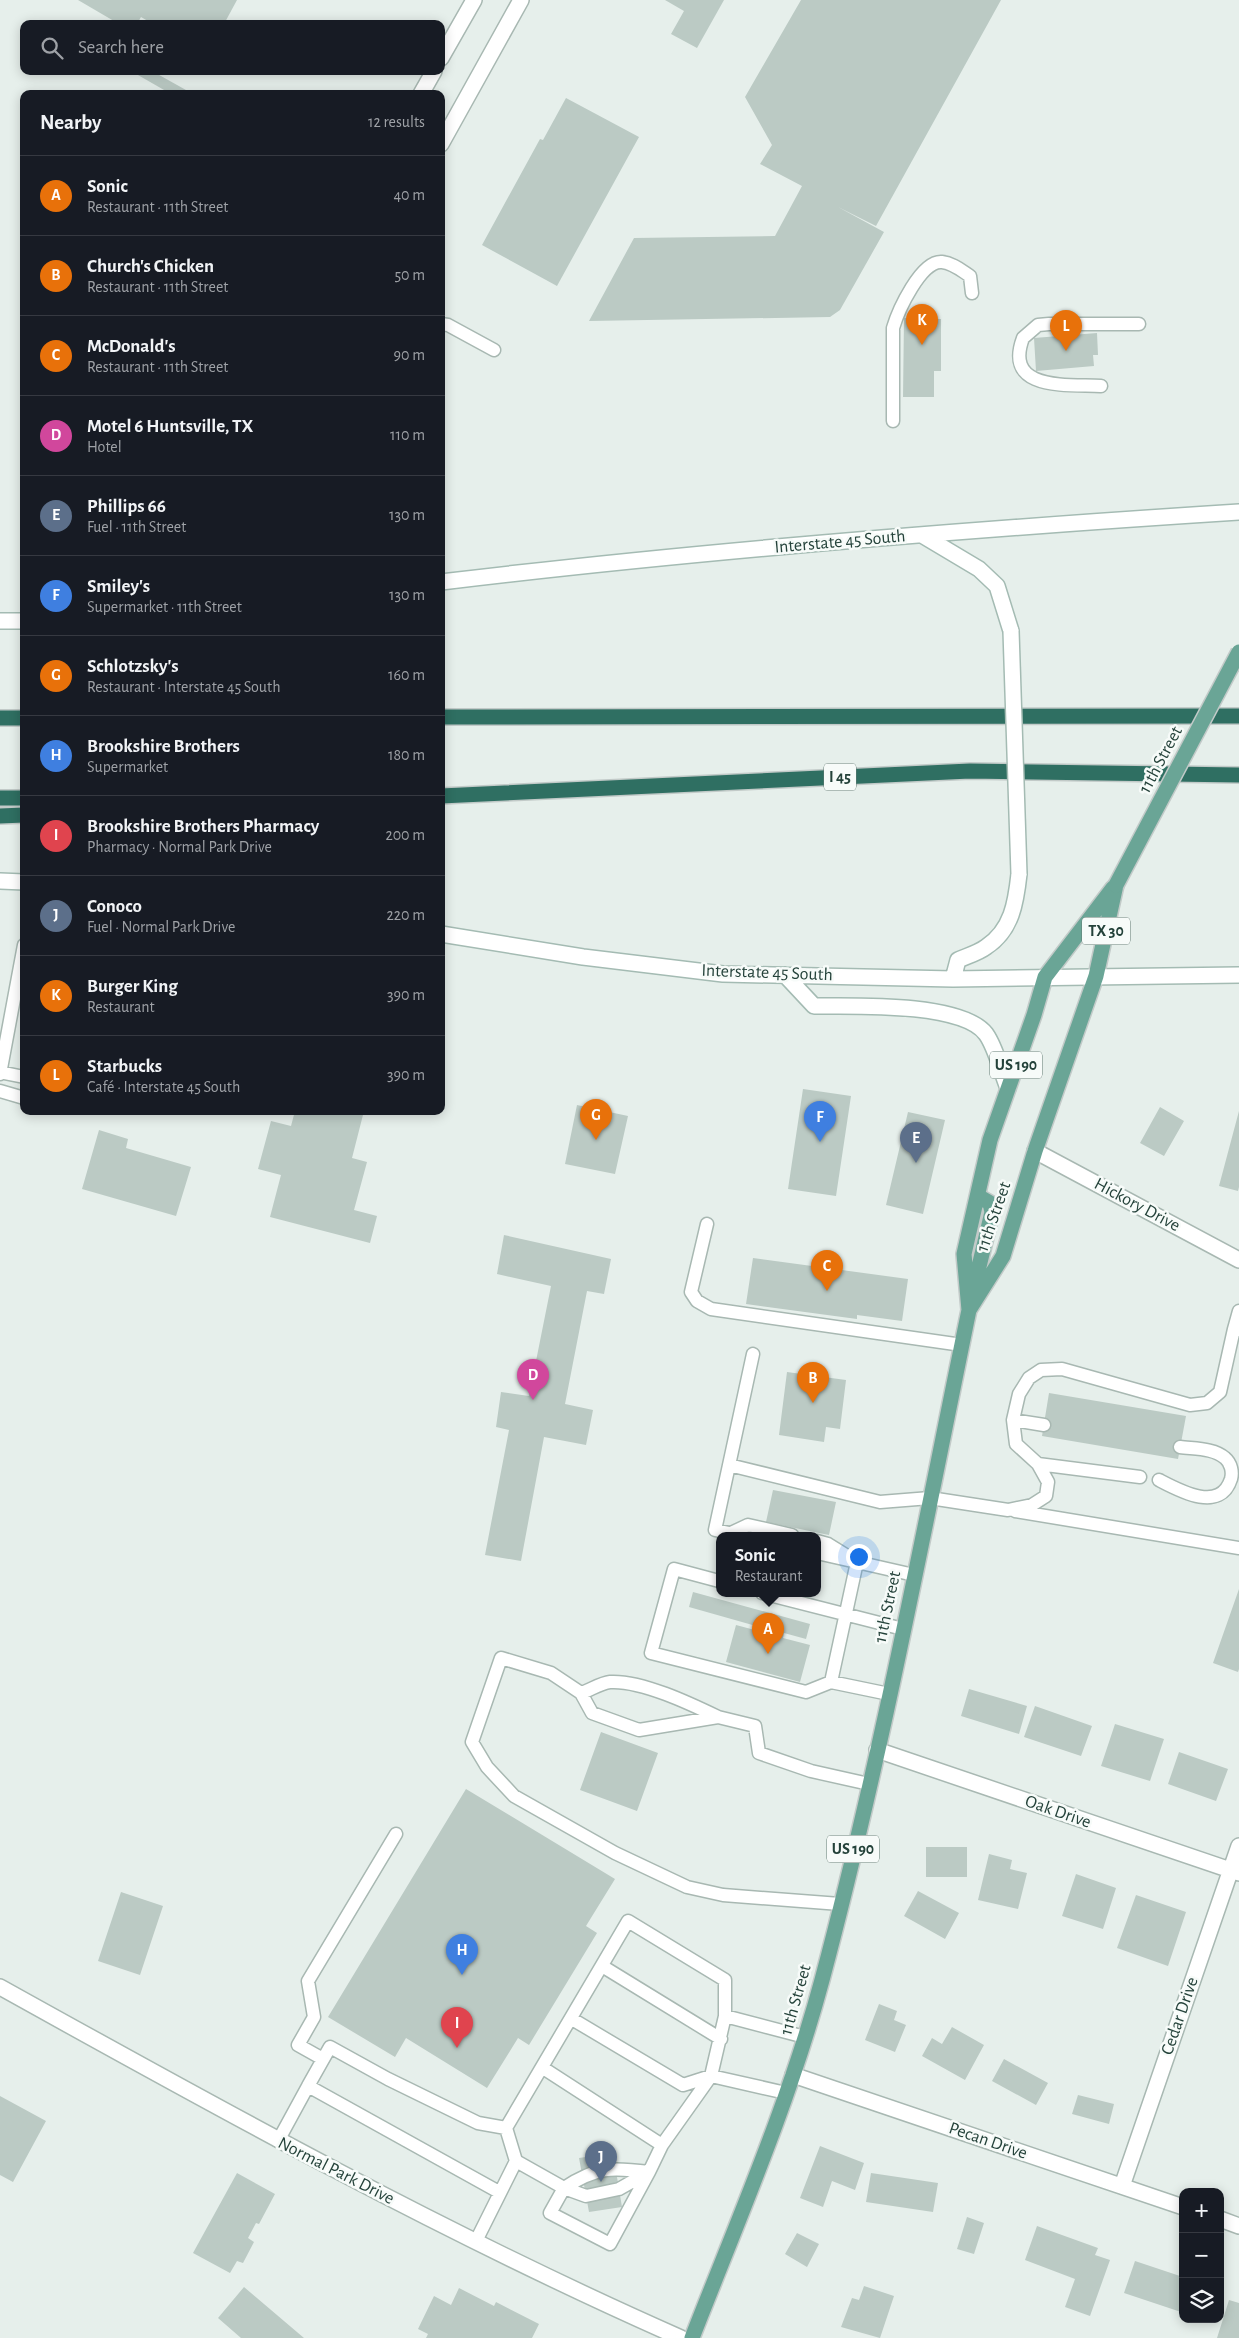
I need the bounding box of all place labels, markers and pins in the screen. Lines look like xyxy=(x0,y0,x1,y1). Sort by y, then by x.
pin: K xyxy=(906,304,938,345)
pin: L xyxy=(1050,310,1082,351)
pin: G xyxy=(580,1099,612,1140)
pin: F xyxy=(804,1101,836,1142)
pin: E xyxy=(900,1122,932,1163)
pin: C xyxy=(811,1250,843,1291)
pin: D xyxy=(517,1359,549,1400)
pin: B xyxy=(797,1362,829,1403)
pin: A xyxy=(752,1613,784,1654)
pin: H xyxy=(446,1934,478,1975)
pin: I xyxy=(441,2007,473,2048)
pin: J xyxy=(585,2141,617,2182)

